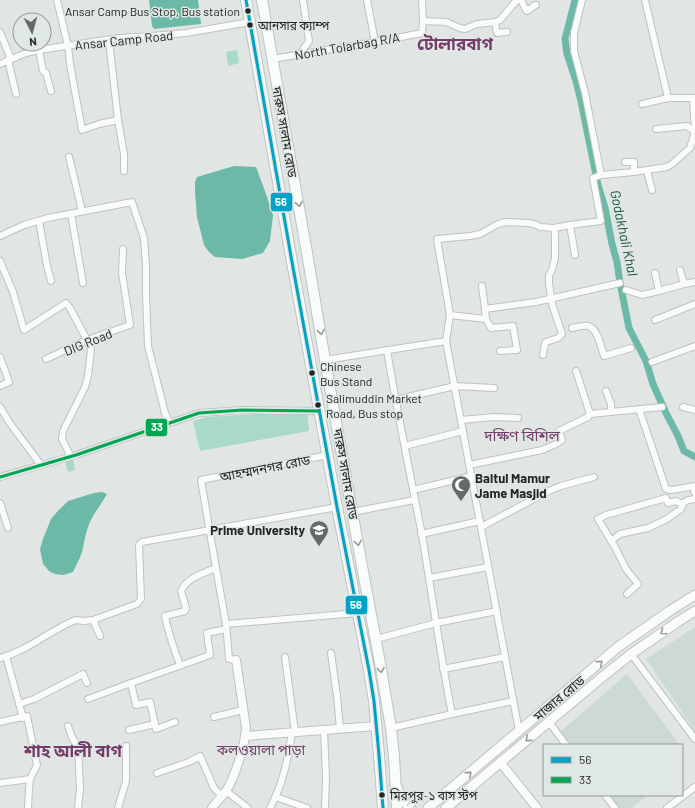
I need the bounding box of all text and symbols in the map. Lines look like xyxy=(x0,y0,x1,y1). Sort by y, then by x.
place label: Ansar Camp Bus Stop, Bus station xyxy=(65,4,240,18)
marker: Ansar Camp Bus Stop, Bus station xyxy=(243,6,253,16)
north arrow xyxy=(12,12,52,52)
place label: আনসার ক্যাম্প xyxy=(257,18,330,32)
marker: আনসার ক্যাম্প xyxy=(245,20,255,30)
street label: Ansar Camp Road xyxy=(74,27,174,53)
street label: North Tolarbag R/A xyxy=(293,29,401,63)
district label: টোলারবাগ xyxy=(417,33,493,53)
text: N xyxy=(29,36,37,49)
street label: দারুস সালাম রোড xyxy=(269,84,301,179)
water label: Godakhali Khal xyxy=(607,188,642,277)
line badge: 56 xyxy=(270,192,293,212)
text: 56 xyxy=(275,195,287,208)
one-way arrow xyxy=(294,201,302,207)
street label: DIG Road xyxy=(61,325,115,359)
one-way arrow xyxy=(316,329,324,335)
place label: Chinese Bus Stand xyxy=(320,359,372,388)
marker: Chinese Bus Stand xyxy=(307,368,317,378)
place label: Salimuddin Market Road, Bus stop xyxy=(326,391,422,420)
marker: Salimuddin Market Road, Bus stop xyxy=(313,400,323,410)
line badge: 33 xyxy=(145,418,168,437)
text: 33 xyxy=(151,420,163,433)
street label: দারুস সালাম রোড xyxy=(330,426,362,521)
district label: দক্ষিণ বিশিল xyxy=(483,426,561,444)
street label: আহম্মদনগর রোড xyxy=(218,451,312,485)
place label: Baitul Mamur Jame Masjid xyxy=(475,470,550,501)
mosque icon: Baitul Mamur Jame Masjid xyxy=(450,474,472,502)
school or university icon: Prime University xyxy=(308,519,330,547)
place label: Prime University xyxy=(210,522,305,538)
one-way arrow xyxy=(353,540,362,546)
line badge: 56 xyxy=(345,595,368,615)
text: 56 xyxy=(350,598,362,611)
one-way arrow xyxy=(660,627,667,634)
one-way arrow xyxy=(595,660,603,667)
one-way arrow xyxy=(377,667,385,674)
street label: মাজার রোড xyxy=(529,672,588,725)
one-way arrow xyxy=(525,735,533,742)
district label: শাহ আলী বাগ xyxy=(23,740,122,760)
district label: কলওয়ালা পাড়া xyxy=(216,741,306,758)
legend xyxy=(543,744,683,796)
text: 56 xyxy=(579,752,591,766)
one-way arrow xyxy=(464,771,472,779)
text: 33 xyxy=(579,772,591,786)
place label: মিরপুর-১ বাস স্টপ xyxy=(389,788,478,804)
marker: মিরপুর-১ বাস স্টপ xyxy=(377,790,387,800)

